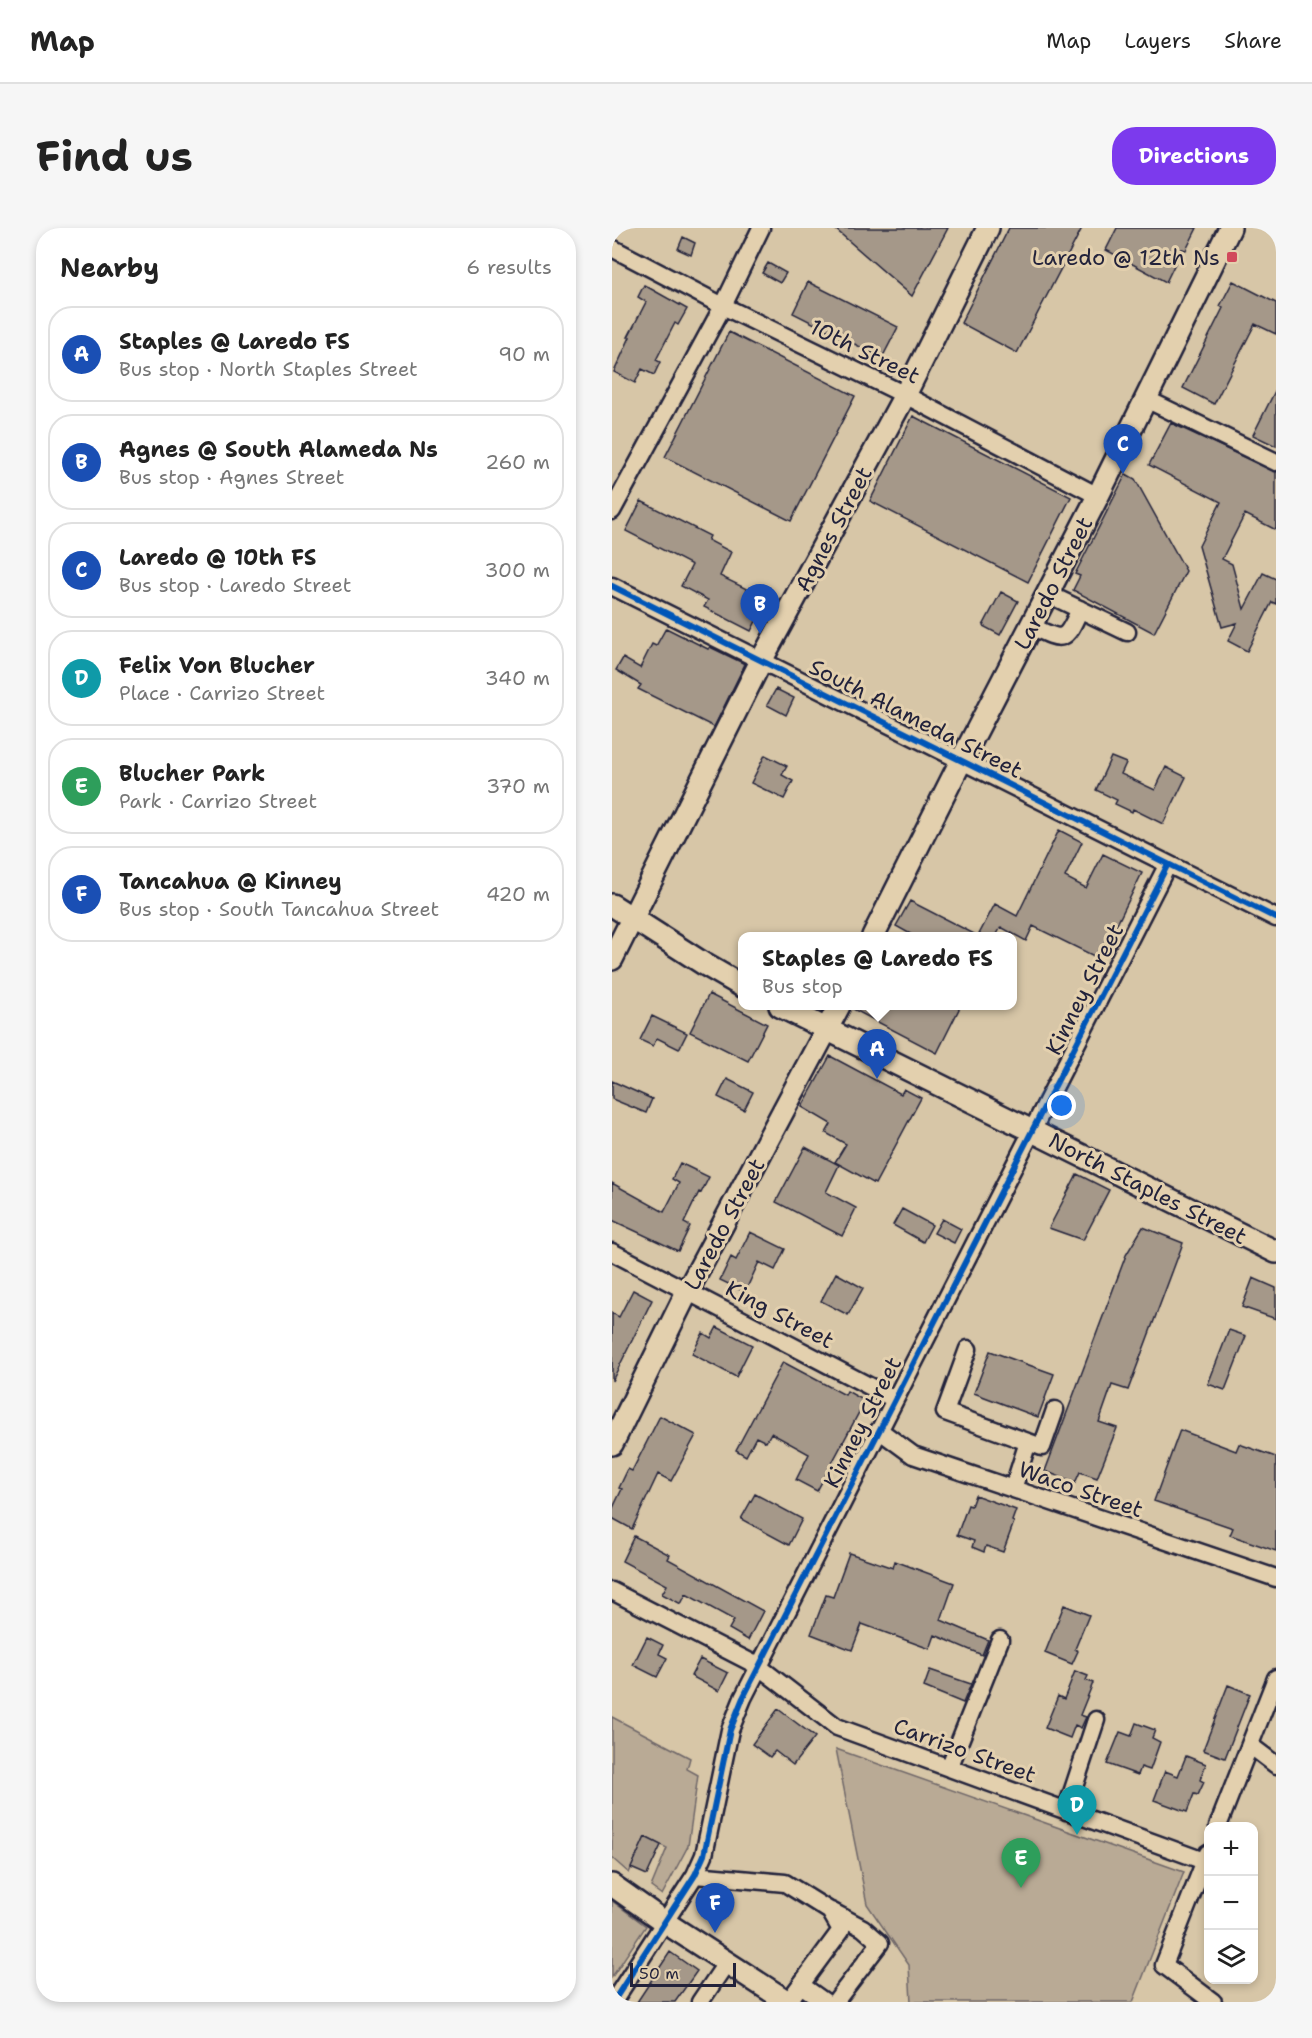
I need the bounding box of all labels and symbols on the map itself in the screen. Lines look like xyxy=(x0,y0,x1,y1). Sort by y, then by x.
place label: Laredo @ 12th Ns xyxy=(1032,243,1220,272)
marker: Laredo @ 12th Ns xyxy=(1225,250,1239,264)
street label: 10th Street xyxy=(805,312,925,391)
pin: C xyxy=(1104,424,1142,474)
street label: Agnes Street xyxy=(788,461,879,597)
street label: Laredo Street xyxy=(1007,512,1099,655)
pin: B xyxy=(740,584,780,634)
street label: South Alameda Street xyxy=(804,652,1027,785)
street label: Kinney Street xyxy=(1039,919,1130,1060)
pin: A xyxy=(858,1030,896,1079)
your location xyxy=(1047,1091,1076,1120)
street label: North Staples Street xyxy=(1044,1126,1252,1251)
street label: Laredo Street xyxy=(677,1153,771,1295)
street label: King Street xyxy=(721,1274,839,1355)
street label: Kinney Street xyxy=(817,1352,908,1493)
street label: Waco Street xyxy=(1015,1455,1147,1524)
street label: Carrizo Street xyxy=(890,1711,1040,1790)
pin: D xyxy=(1058,1786,1096,1835)
pin: E xyxy=(1002,1838,1040,1888)
pin: F xyxy=(696,1884,734,1933)
scale bar xyxy=(630,1960,736,1988)

